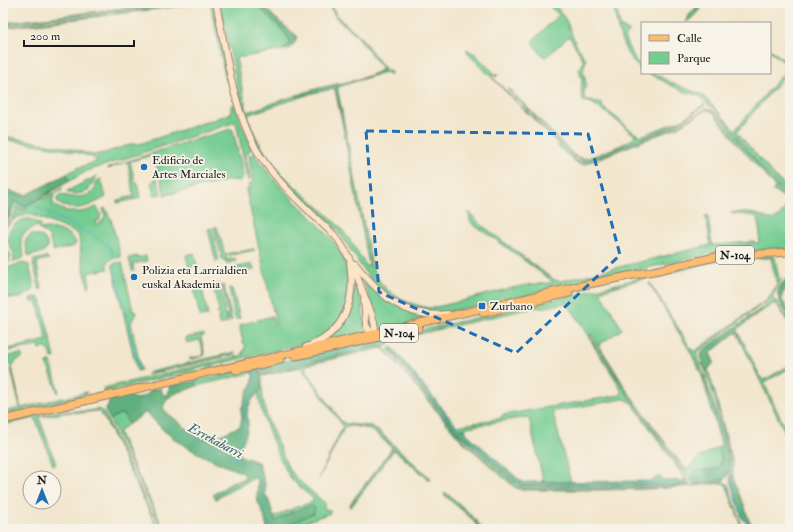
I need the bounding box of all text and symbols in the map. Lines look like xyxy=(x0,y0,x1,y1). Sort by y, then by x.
scale bar xyxy=(24,22,134,48)
legend xyxy=(641,22,771,74)
text: 200 m xyxy=(30,29,61,44)
text: Calle xyxy=(677,31,702,46)
text: Parque xyxy=(677,51,711,66)
place label: Edificio de Artes Marciales xyxy=(151,153,226,182)
marker: Edificio de Artes Marciales xyxy=(139,162,149,172)
road number: N-104 xyxy=(716,246,754,264)
place label: Polizia eta Larrialdien euskal Akademia xyxy=(142,263,247,292)
marker: Polizia eta Larrialdien euskal Akademia xyxy=(129,272,139,282)
place label: Zurbano xyxy=(490,299,533,314)
marker: Zurbano xyxy=(477,301,487,311)
road number: N-104 xyxy=(380,324,418,342)
water label: Errekabarri xyxy=(184,419,246,462)
north arrow xyxy=(22,470,62,510)
text: N xyxy=(36,474,48,487)

